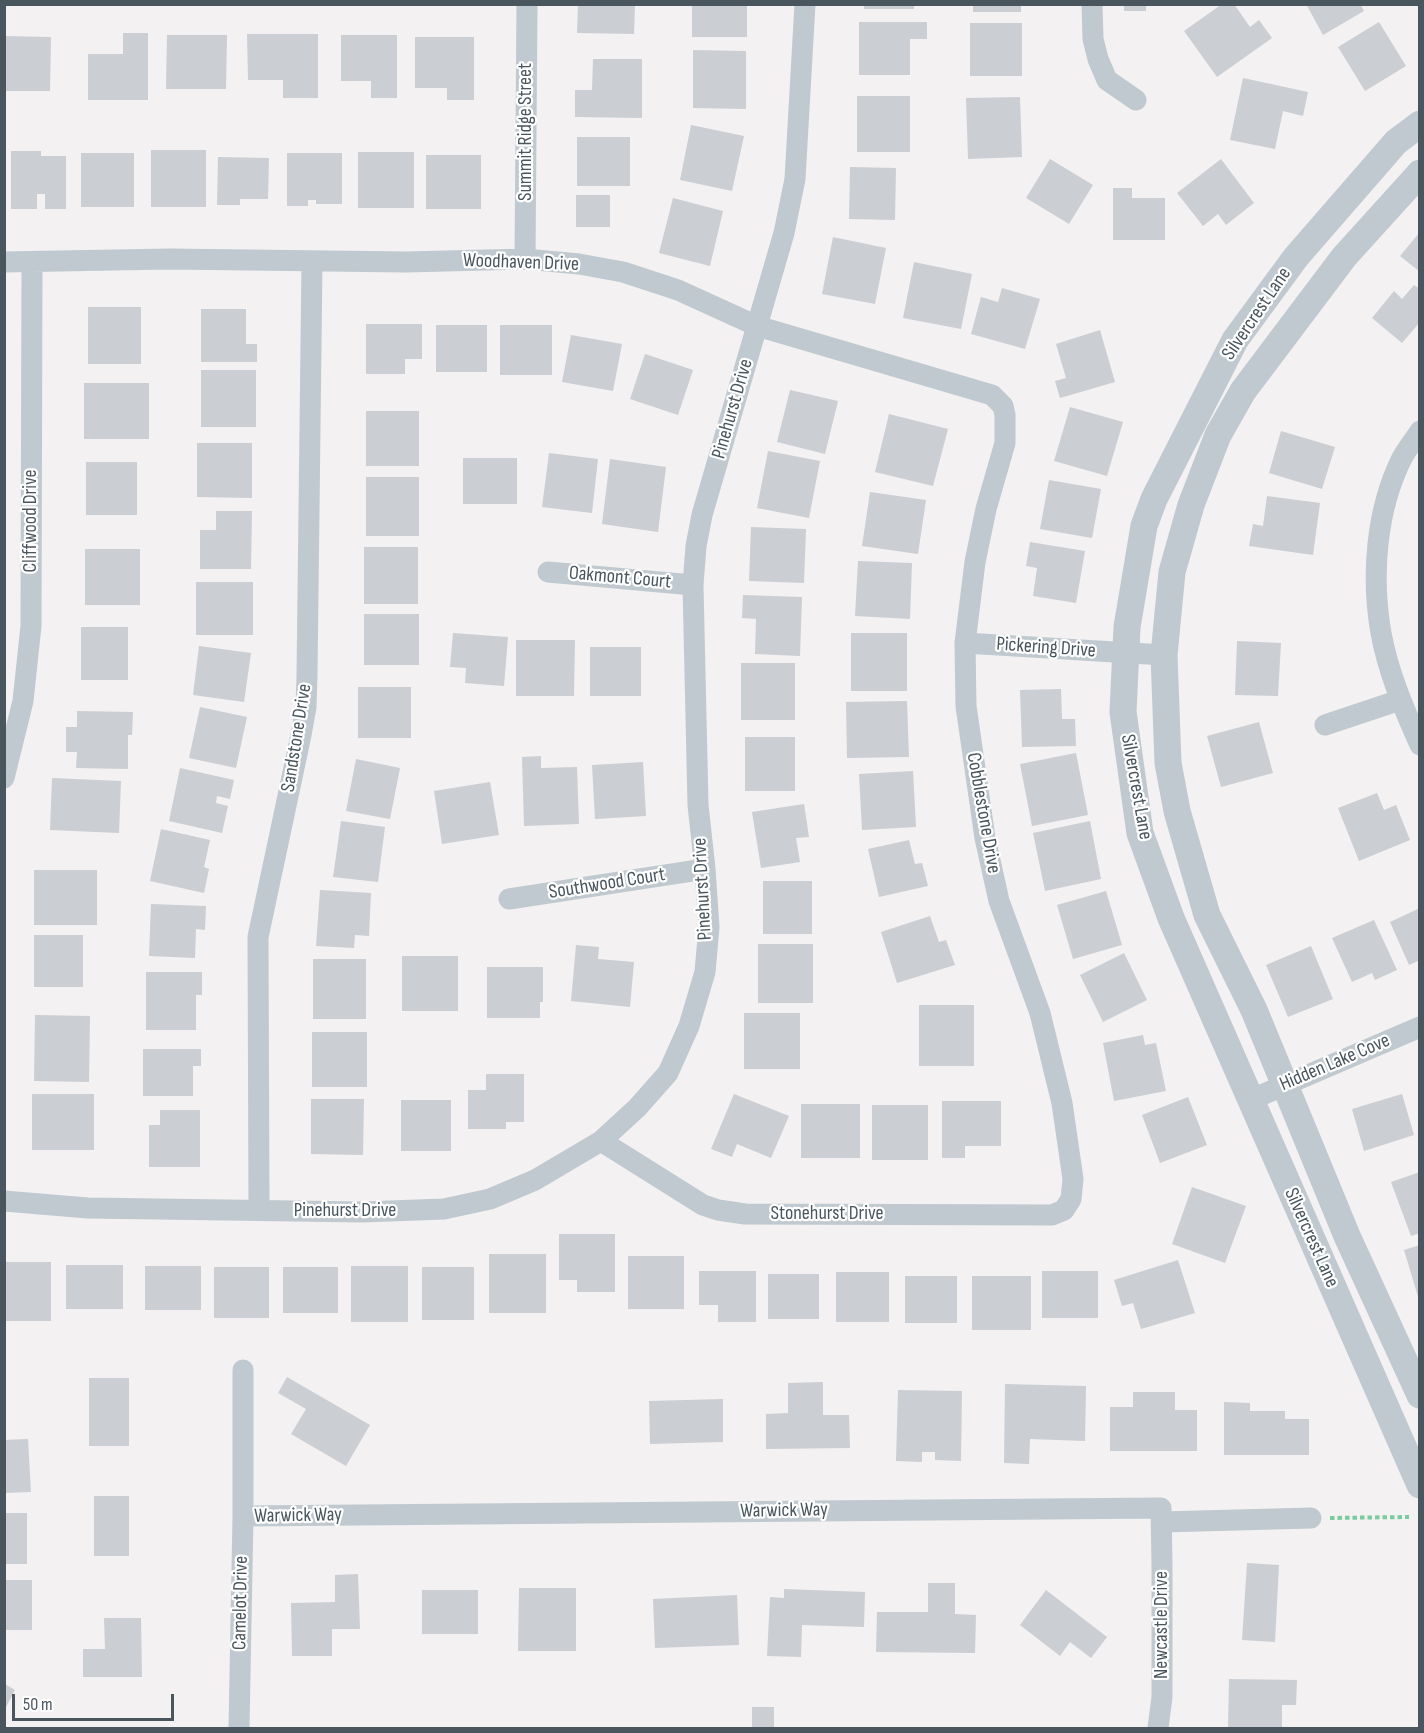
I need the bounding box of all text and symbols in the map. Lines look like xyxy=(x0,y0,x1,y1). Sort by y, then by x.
street label: Summit Ridge Street xyxy=(514,63,538,201)
street label: Woodhaven Drive xyxy=(463,249,579,277)
street label: Silvercrest Lane xyxy=(1217,263,1297,365)
street label: Pinehurst Drive xyxy=(707,356,759,462)
street label: Cliffwood Drive xyxy=(19,469,43,573)
street label: Oakmont Court xyxy=(568,562,672,594)
street label: Pickering Drive xyxy=(995,633,1097,663)
street label: Sandstone Drive xyxy=(277,682,317,794)
street label: Silvercrest Lane xyxy=(1115,732,1157,842)
street label: Cobblestone Drive xyxy=(961,751,1005,875)
street label: Pinehurst Drive xyxy=(688,837,718,941)
street label: Southwood Court xyxy=(547,863,667,905)
street label: Hidden Lake Cove xyxy=(1276,1029,1394,1097)
street label: Silvercrest Lane xyxy=(1278,1184,1344,1292)
street label: Pinehurst Drive xyxy=(294,1199,396,1223)
street label: Stonehurst Drive xyxy=(770,1202,884,1226)
street label: Warwick Way xyxy=(740,1498,828,1524)
street label: Warwick Way xyxy=(254,1503,342,1529)
street label: Camelot Drive xyxy=(228,1556,254,1650)
street label: Newcastle Drive xyxy=(1150,1571,1174,1679)
scale bar xyxy=(15,1682,177,1720)
text: 50 m xyxy=(23,1694,53,1715)

